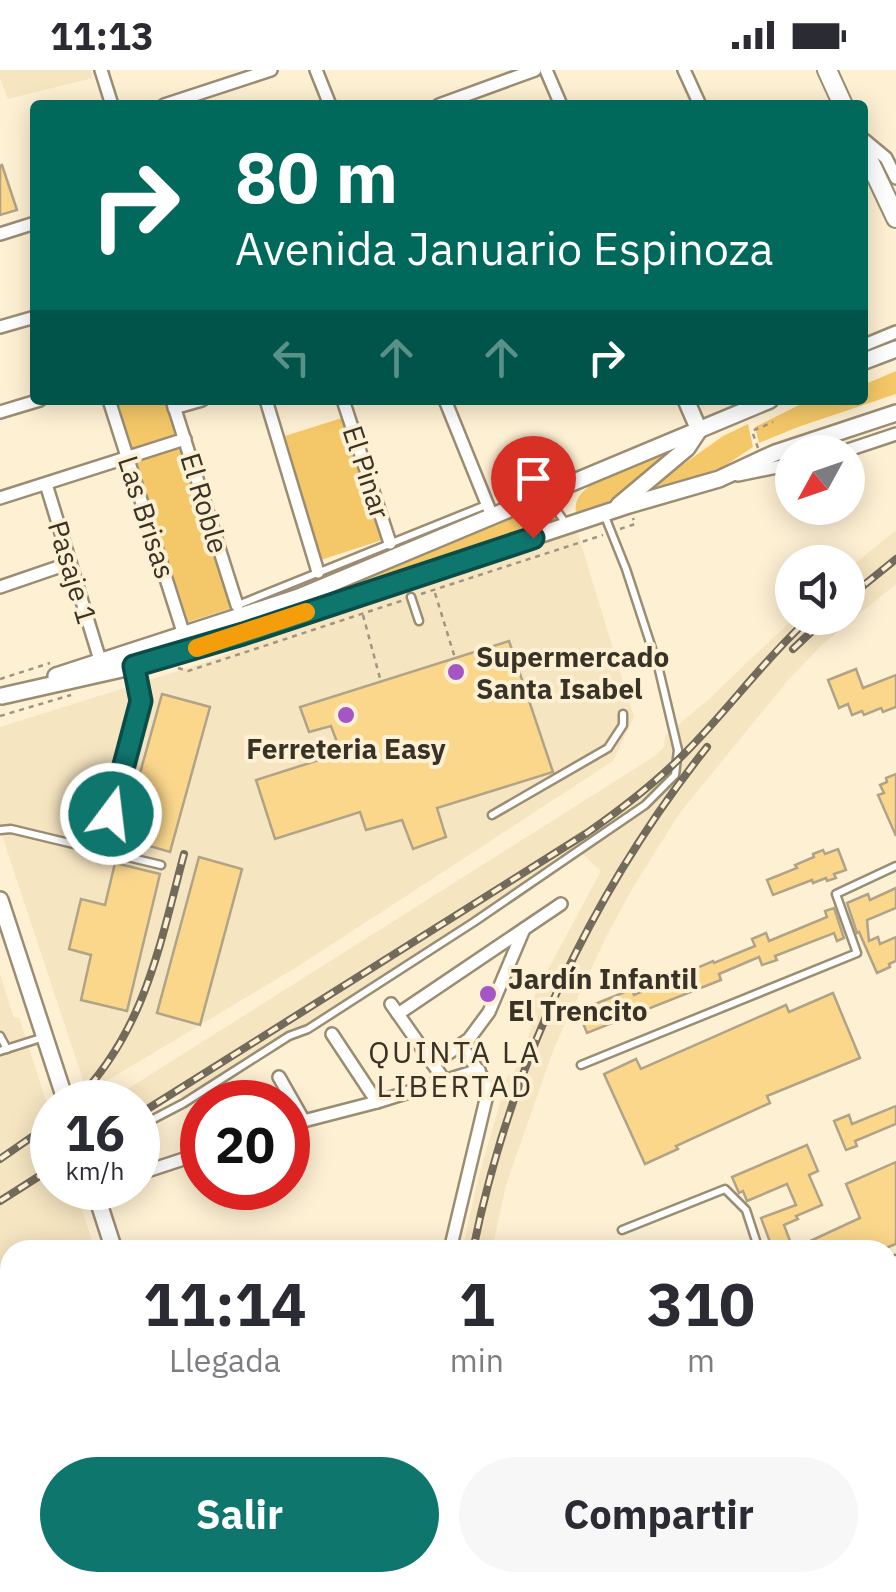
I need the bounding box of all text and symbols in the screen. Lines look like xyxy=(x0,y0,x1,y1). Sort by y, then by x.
text: 11:13 xyxy=(50,11,154,60)
text: 80 m xyxy=(235,131,398,222)
icon: right xyxy=(70,140,200,270)
text: Avenida Januario Espinoza xyxy=(235,219,774,277)
icon: left xyxy=(264,330,319,385)
icon: ahead xyxy=(369,330,424,385)
icon: ahead xyxy=(474,330,529,385)
icon: right xyxy=(579,330,634,385)
street label: El Pinar xyxy=(335,421,399,523)
north arrow xyxy=(775,435,865,525)
map controls xyxy=(775,435,865,635)
pin xyxy=(491,436,576,539)
street label: El Roble xyxy=(172,448,238,558)
street label: Las Brisas xyxy=(110,451,184,583)
icon: arrive xyxy=(506,451,561,506)
street label: Pasaje 1 xyxy=(40,516,106,628)
button: sound xyxy=(775,545,865,635)
place label: Supermercado Santa Isabel xyxy=(476,638,669,707)
marker: Supermercado Santa Isabel xyxy=(445,661,467,683)
marker: Ferreteria Easy xyxy=(335,704,357,726)
place label: Ferreteria Easy xyxy=(246,730,446,767)
position arrow xyxy=(59,762,163,866)
place label: Jardín Infantil El Trencito xyxy=(508,960,698,1029)
marker: Jardín Infantil El Trencito xyxy=(477,983,499,1005)
district label: QUINTA LA LIBERTAD xyxy=(368,1032,542,1105)
speed limit sign: 20 xyxy=(180,1080,310,1210)
text: 16 xyxy=(65,1100,125,1165)
text: km/h xyxy=(66,1154,124,1187)
text: 11:14 xyxy=(143,1264,307,1343)
text: 1 xyxy=(459,1264,495,1343)
text: 310 xyxy=(647,1264,755,1343)
text: Llegada xyxy=(169,1339,281,1381)
text: min xyxy=(450,1339,504,1381)
text: m xyxy=(687,1339,715,1381)
button: Salir xyxy=(40,1457,439,1572)
button: Compartir xyxy=(459,1457,858,1572)

